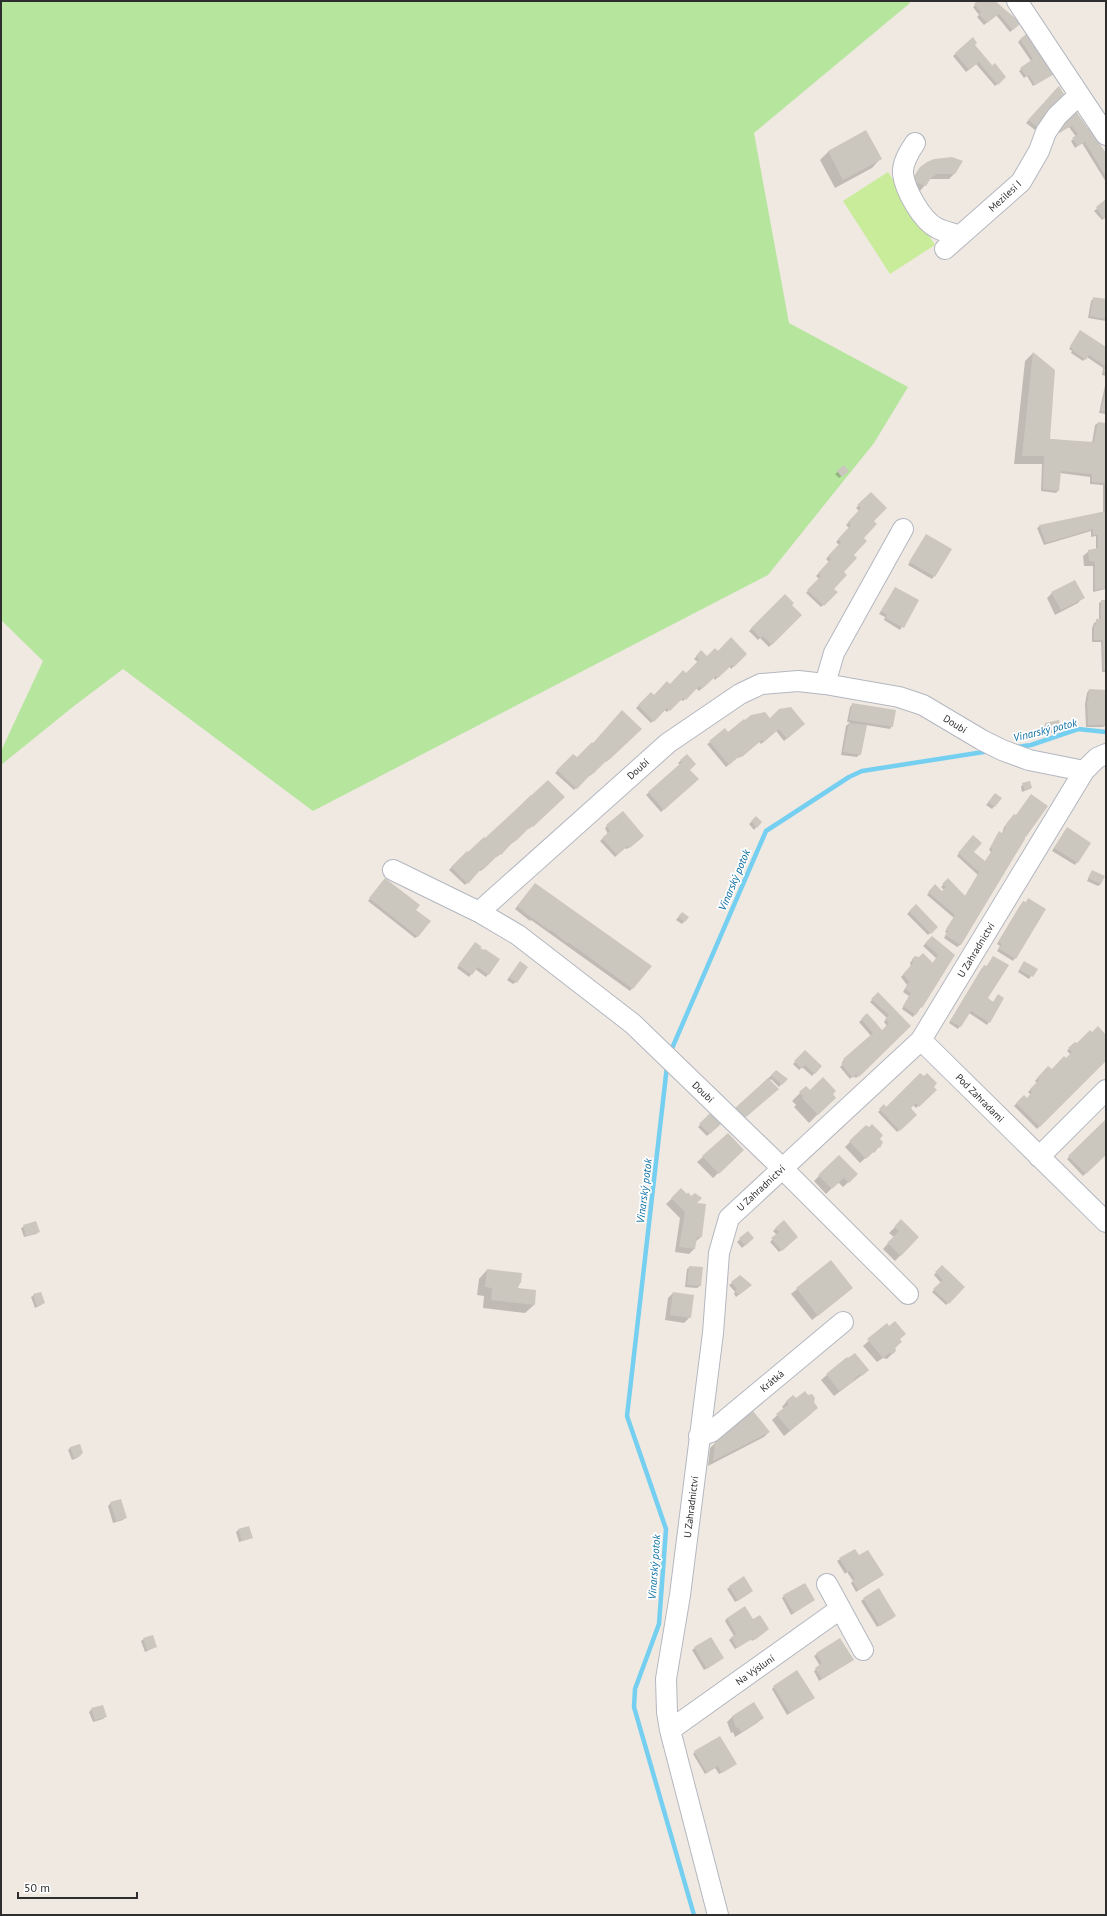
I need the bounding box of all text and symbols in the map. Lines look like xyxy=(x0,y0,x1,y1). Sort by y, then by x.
street label: Mezilesí I xyxy=(986,177,1024,215)
street label: Doubí xyxy=(941,712,969,736)
water label: Vinarský potok xyxy=(1012,715,1079,745)
street label: Doubí xyxy=(624,755,652,782)
water label: Vinarský potok xyxy=(715,846,754,913)
street label: U Zahradnictví xyxy=(954,920,998,980)
street label: Pod Zahradami xyxy=(953,1071,1007,1125)
street label: Doubí xyxy=(689,1079,717,1106)
water label: Vinarský potok xyxy=(633,1157,655,1224)
street label: U Zahradnictví xyxy=(734,1162,788,1214)
street label: Krátká xyxy=(757,1367,787,1395)
street label: U Zahradnictví xyxy=(681,1475,701,1539)
water label: Vinarský potok xyxy=(645,1533,663,1600)
street label: Na Výsluní xyxy=(733,1652,777,1688)
scale bar xyxy=(18,1874,137,1900)
text: 50 m xyxy=(24,1880,50,1895)

